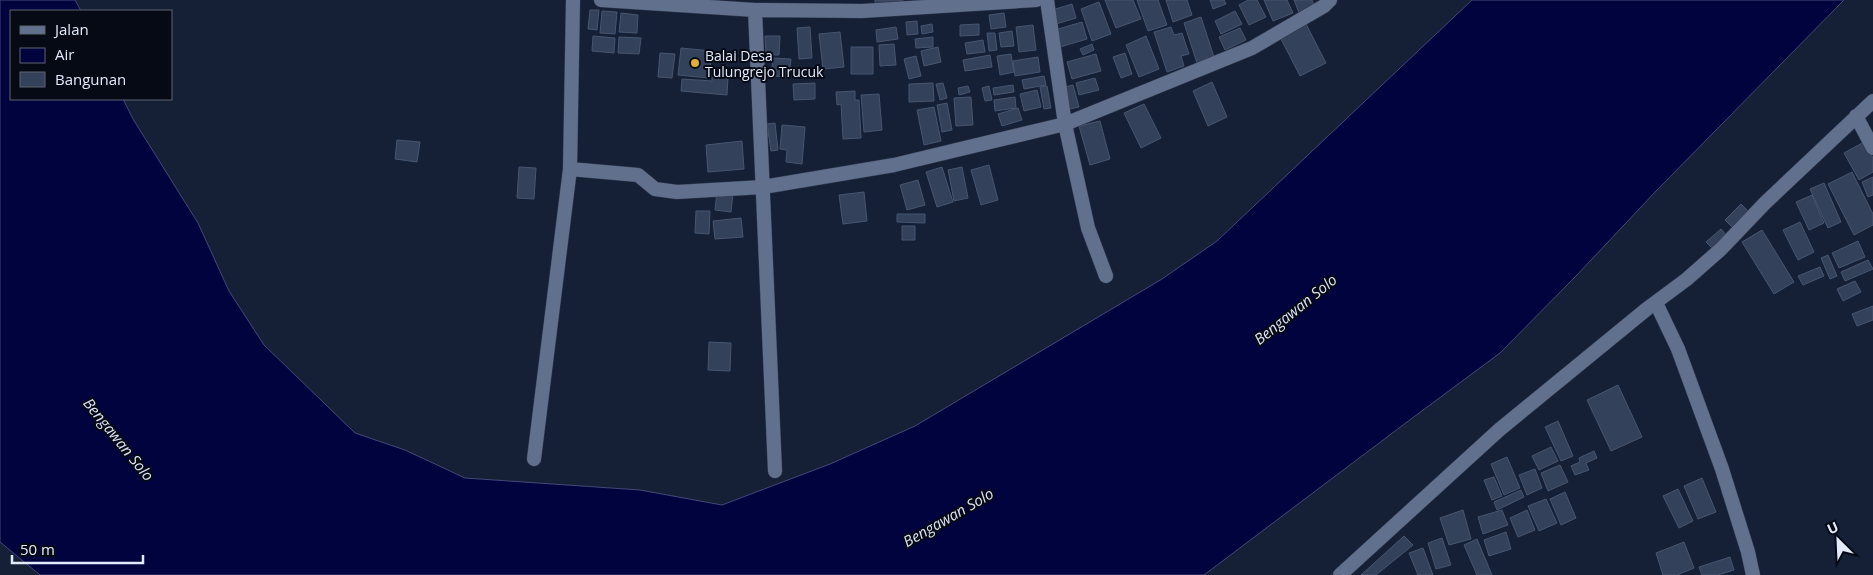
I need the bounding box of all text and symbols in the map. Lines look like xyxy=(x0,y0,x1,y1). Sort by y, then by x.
legend xyxy=(10,10,172,100)
text: Jalan xyxy=(53,19,89,39)
text: Air xyxy=(55,44,74,64)
place label: Balai Desa Tulungrejo Trucuk xyxy=(705,46,824,81)
marker: Balai Desa Tulungrejo Trucuk xyxy=(689,57,701,69)
text: Bangunan xyxy=(55,69,126,89)
water label: Bengawan Solo xyxy=(1249,269,1341,349)
water label: Bengawan Solo xyxy=(79,393,159,485)
water label: Bengawan Solo xyxy=(899,483,997,551)
north arrow xyxy=(1813,515,1863,565)
text: U xyxy=(1824,517,1841,539)
scale bar xyxy=(12,532,144,564)
text: 50 m xyxy=(20,539,55,559)

